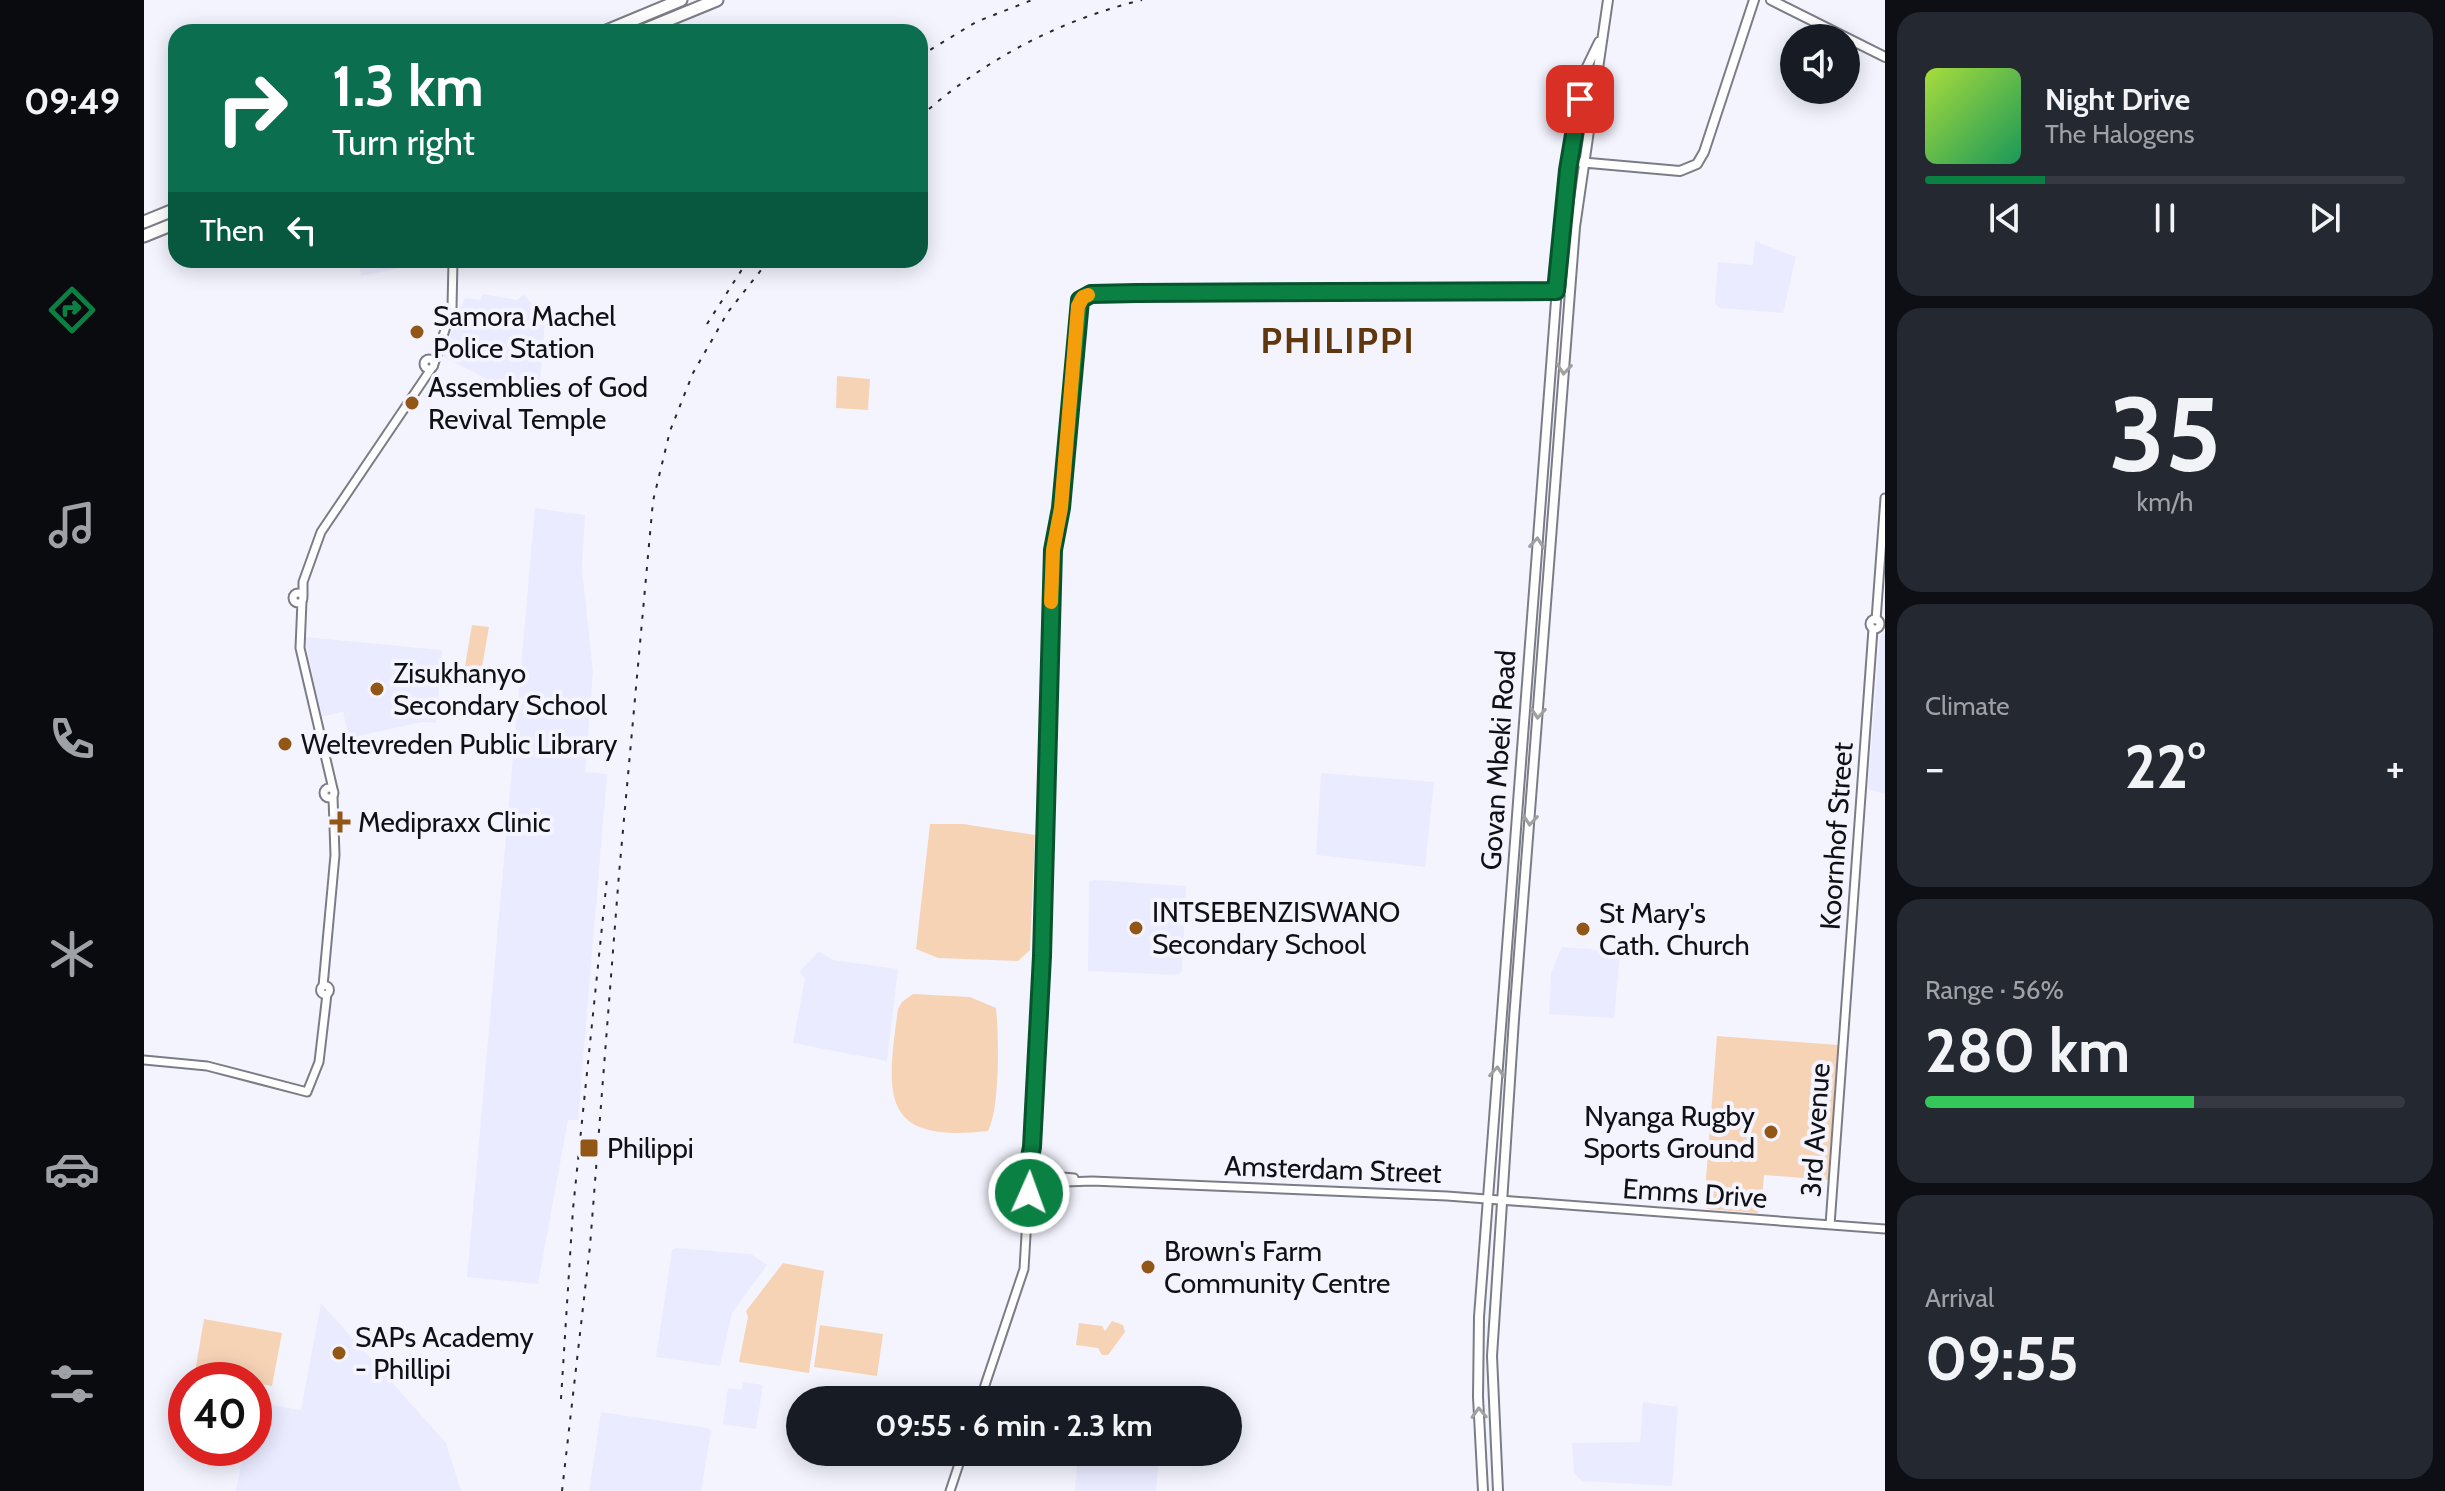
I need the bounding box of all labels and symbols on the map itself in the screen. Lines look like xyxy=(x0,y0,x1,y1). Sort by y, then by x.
pin xyxy=(1546,65,1614,133)
place label: Samora Machel Police Station xyxy=(433,299,616,365)
district label: PHILIPPI xyxy=(1260,318,1416,362)
marker: Samora Machel Police Station xyxy=(408,323,426,341)
one-way arrow xyxy=(1556,363,1573,376)
place label: Assemblies of God Revival Temple xyxy=(428,370,648,436)
marker: Assemblies of God Revival Temple xyxy=(403,394,421,412)
one-way arrow xyxy=(1528,536,1545,549)
street label: Govan Mbeki Road xyxy=(1473,649,1523,871)
place label: Zisukhanyo Secondary School xyxy=(393,656,608,722)
marker: Zisukhanyo Secondary School xyxy=(368,680,386,698)
one-way arrow xyxy=(1530,707,1547,720)
place label: Weltevreden Public Library xyxy=(301,727,617,761)
marker: Weltevreden Public Library xyxy=(276,735,294,753)
street label: Koornhof Street xyxy=(1812,741,1860,931)
place label: Medipraxx Clinic xyxy=(358,805,551,839)
marker: Medipraxx Clinic xyxy=(329,811,351,833)
one-way arrow xyxy=(1522,814,1539,827)
place label: INTSEBENZISWANO Secondary School xyxy=(1152,895,1400,961)
place label: St Mary's Cath. Church xyxy=(1599,896,1750,962)
marker: INTSEBENZISWANO Secondary School xyxy=(1127,919,1145,937)
marker: St Mary's Cath. Church xyxy=(1574,920,1592,938)
street label: 3rd Avenue xyxy=(1793,1062,1837,1198)
one-way arrow xyxy=(1488,1065,1505,1078)
place label: Nyanga Rugby Sports Ground xyxy=(1583,1099,1755,1165)
marker: Nyanga Rugby Sports Ground xyxy=(1762,1123,1780,1141)
place label: Philippi xyxy=(607,1131,694,1165)
marker: Philippi xyxy=(578,1137,600,1159)
street label: Amsterdam Street xyxy=(1224,1148,1442,1190)
position arrow xyxy=(987,1151,1071,1235)
street label: Emms Drive xyxy=(1621,1171,1769,1215)
place label: Brown's Farm Community Centre xyxy=(1164,1234,1390,1300)
marker: Brown's Farm Community Centre xyxy=(1139,1258,1157,1276)
place label: SAPs Academy - Phillipi xyxy=(355,1320,534,1386)
marker: SAPs Academy - Phillipi xyxy=(330,1344,348,1362)
speed limit sign: 40 xyxy=(168,1362,272,1466)
one-way arrow xyxy=(1470,1406,1487,1419)

